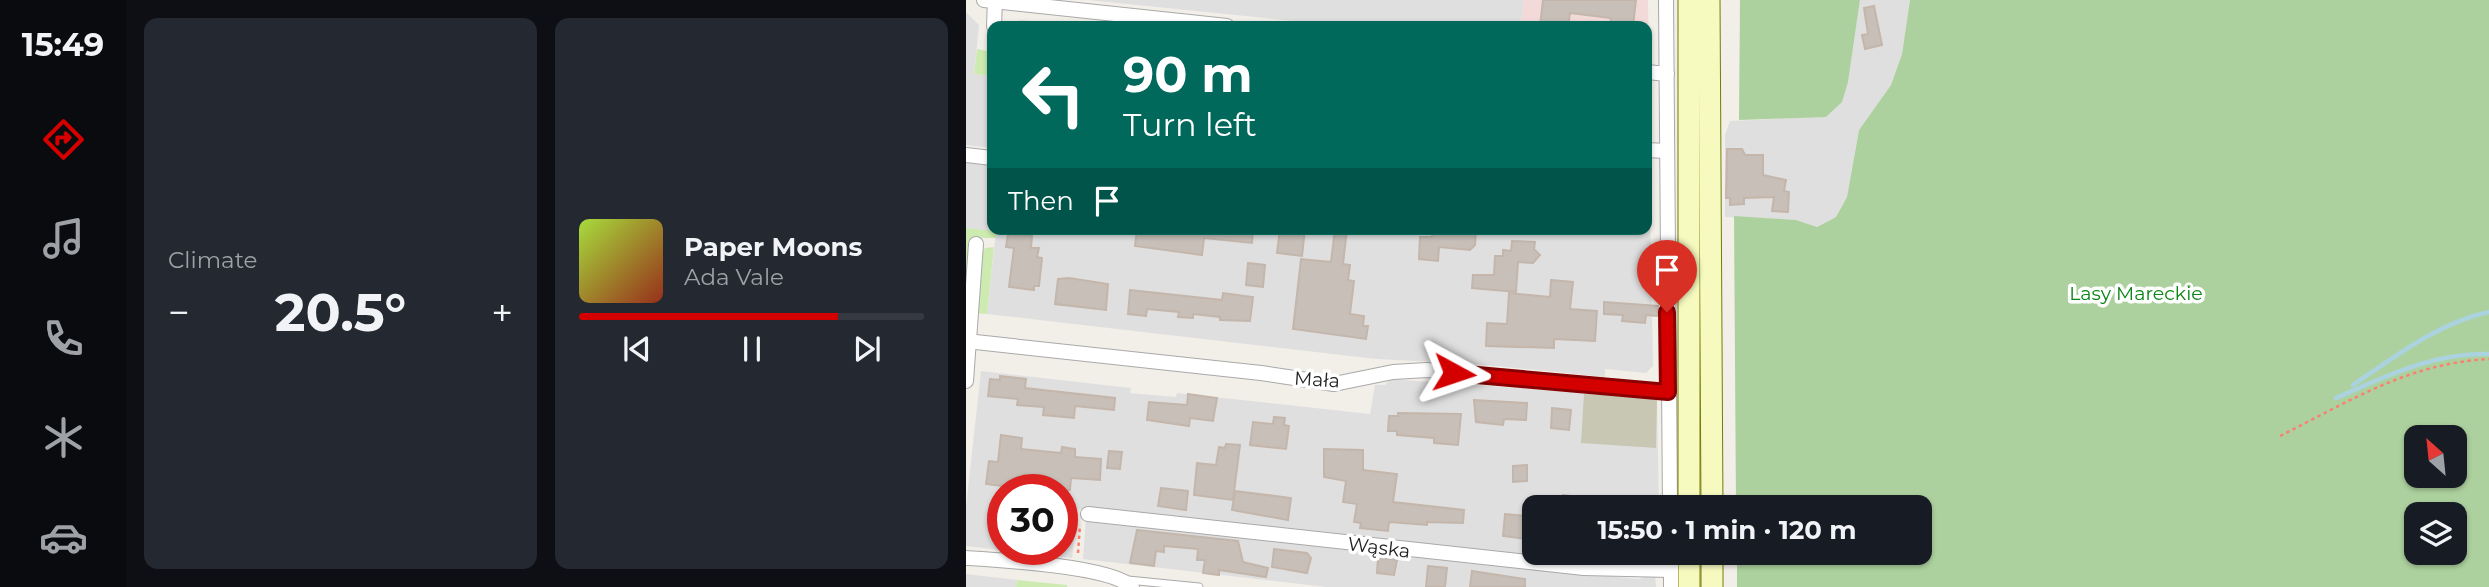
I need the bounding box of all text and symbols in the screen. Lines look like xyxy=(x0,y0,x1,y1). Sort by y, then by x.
text: 15:49 xyxy=(22,25,104,64)
text: 90 m xyxy=(1123,45,1253,104)
icon: left xyxy=(1008,49,1099,140)
text: Turn left xyxy=(1123,105,1257,144)
icon: directions xyxy=(39,115,88,164)
icon: arrive xyxy=(1088,182,1126,220)
text: Then xyxy=(1008,185,1074,217)
icon: music xyxy=(39,214,88,263)
text: Paper Moons xyxy=(684,231,862,263)
pin xyxy=(1637,240,1697,312)
text: Climate xyxy=(168,246,257,274)
icon: arrive xyxy=(1648,251,1686,289)
text: Ada Vale xyxy=(684,263,784,291)
text: 20.5° xyxy=(275,281,406,344)
park label: Lasy Mareckie xyxy=(2069,282,2203,305)
text: − xyxy=(168,289,190,336)
text: + xyxy=(491,289,513,336)
icon: phone xyxy=(39,314,88,363)
icon: previous xyxy=(618,330,656,368)
icon: pause xyxy=(733,330,771,368)
icon: next xyxy=(848,330,886,368)
position arrow xyxy=(1417,336,1491,410)
street label: Mała xyxy=(1293,366,1341,393)
icon: climate xyxy=(39,413,88,462)
north arrow xyxy=(2404,425,2468,488)
map controls xyxy=(2404,425,2467,565)
speed limit sign: 30 xyxy=(987,474,1078,565)
button: layers xyxy=(2404,502,2467,565)
icon: car xyxy=(39,513,88,562)
text: 15:50 · 1 min · 120 m xyxy=(1597,514,1857,546)
street label: Wąska xyxy=(1346,532,1412,563)

